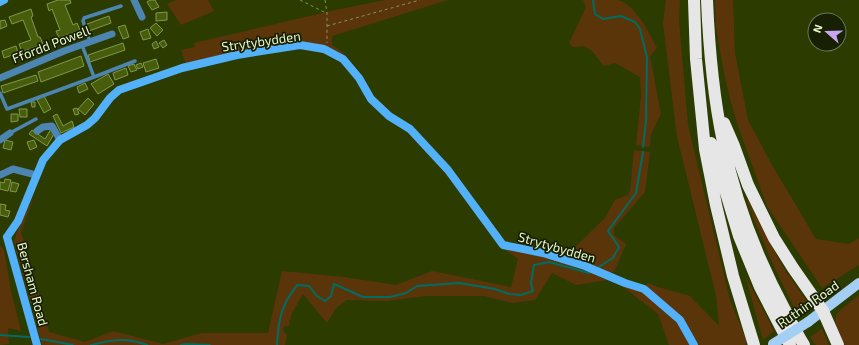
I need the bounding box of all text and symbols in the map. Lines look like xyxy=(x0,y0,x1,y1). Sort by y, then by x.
north arrow xyxy=(807,12,847,52)
street label: Ffordd Powell xyxy=(10,22,92,66)
text: N xyxy=(810,22,825,34)
street label: Strytybydden xyxy=(220,28,302,54)
street label: Strytybydden xyxy=(516,228,598,266)
street label: Bersham Road xyxy=(14,241,52,327)
street label: Ruthin Road xyxy=(774,277,842,331)

